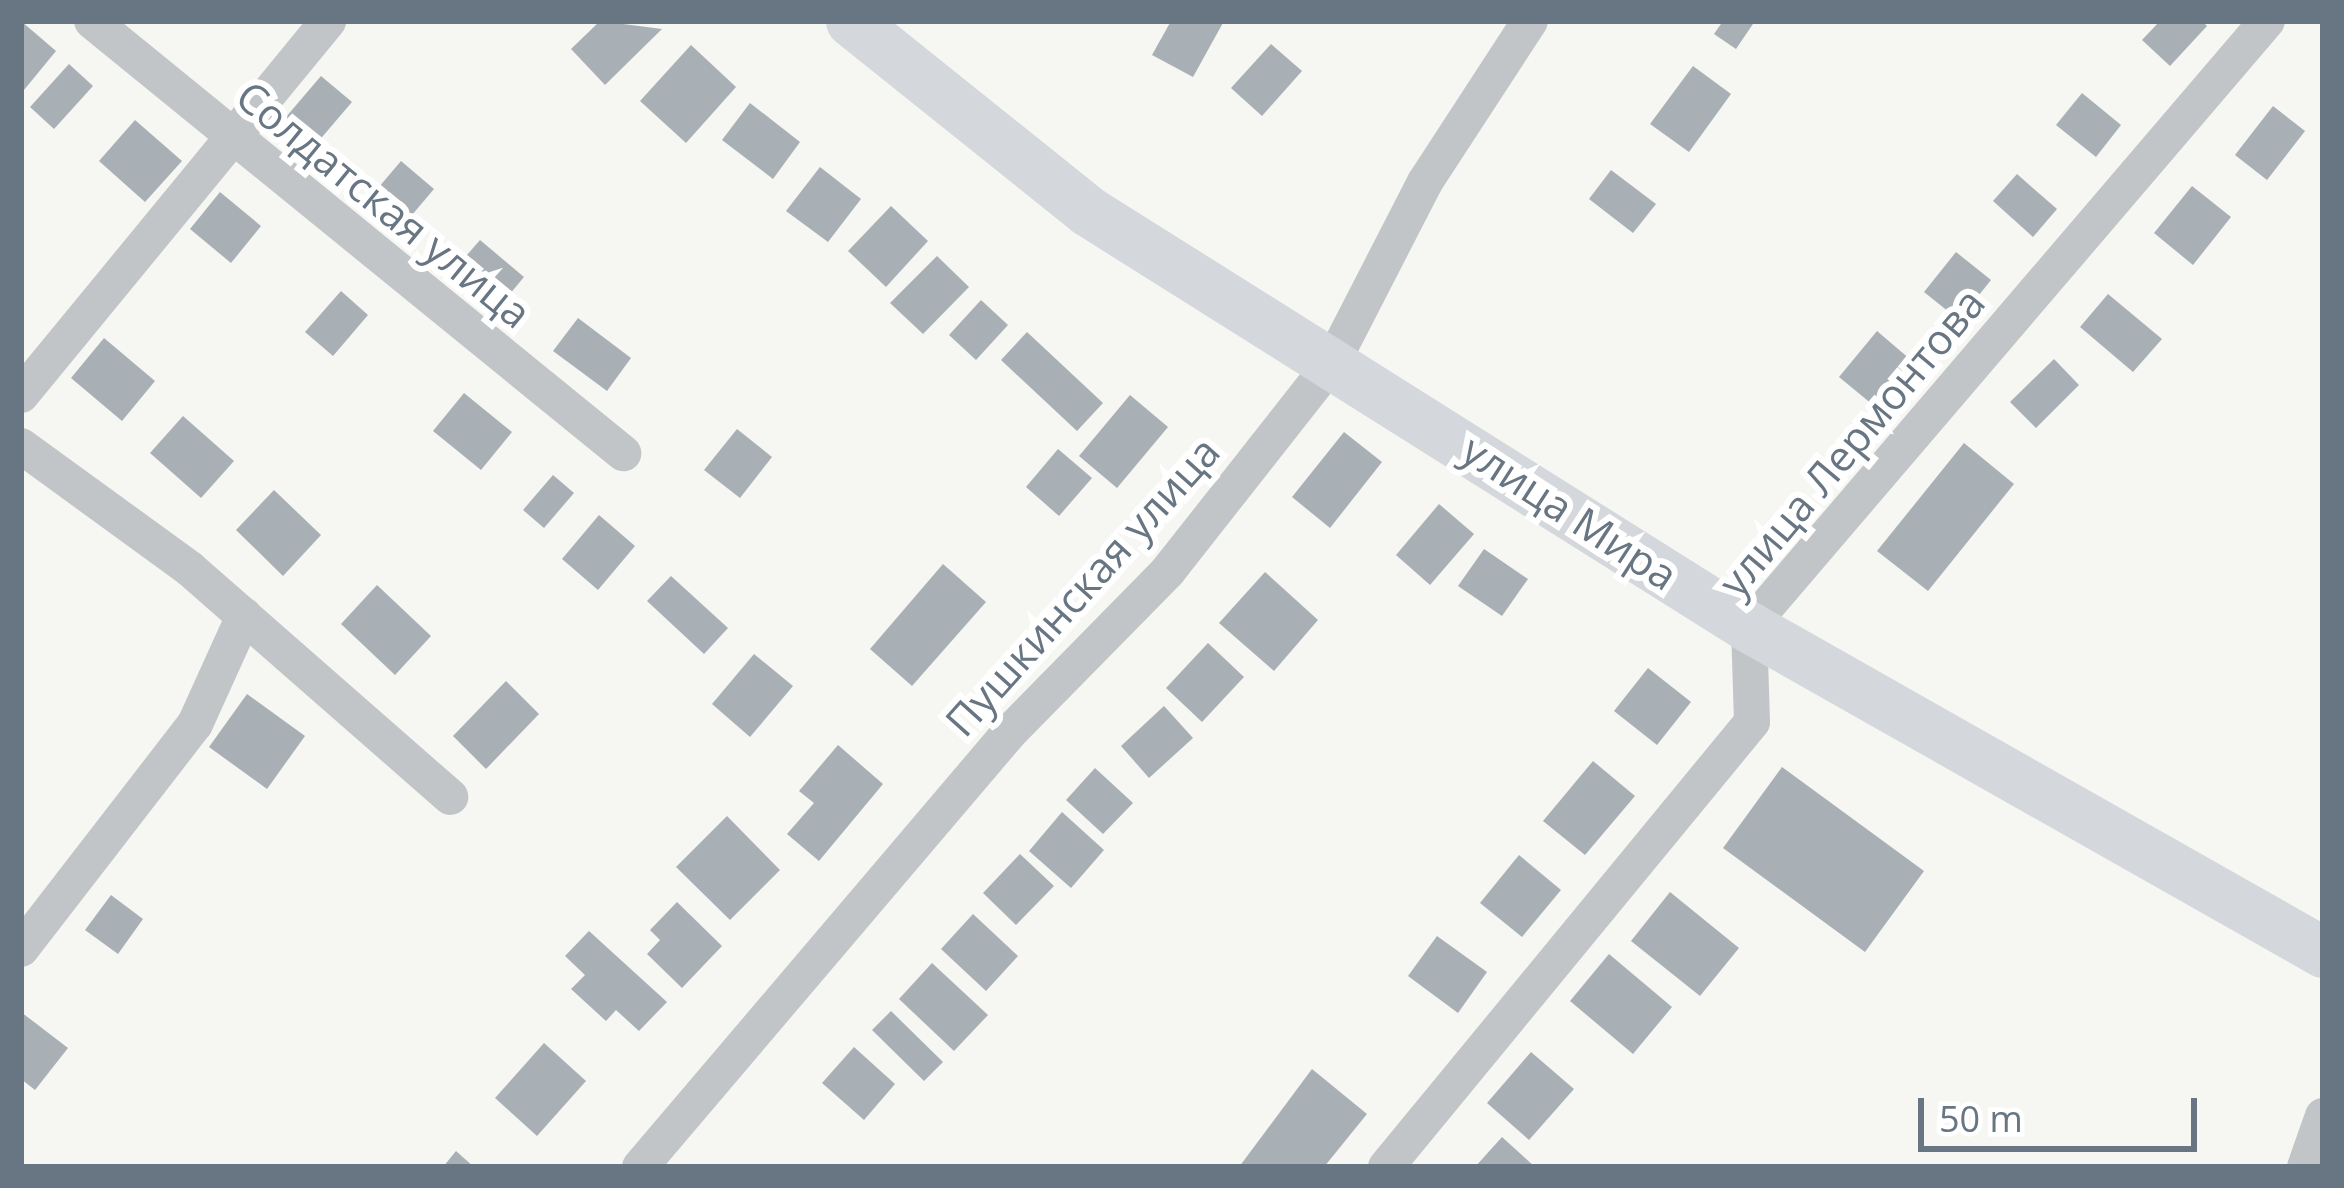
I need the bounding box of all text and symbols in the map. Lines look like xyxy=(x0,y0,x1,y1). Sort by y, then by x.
street label: Солдатская улица xyxy=(227,70,541,338)
street label: улица Лермонтова xyxy=(1708,278,1994,606)
street label: улица Мира xyxy=(1453,424,1687,600)
street label: Пушкинская улица xyxy=(935,426,1229,746)
scale bar xyxy=(1924,1074,2203,1148)
text: 50 m xyxy=(1939,1094,2023,1143)

